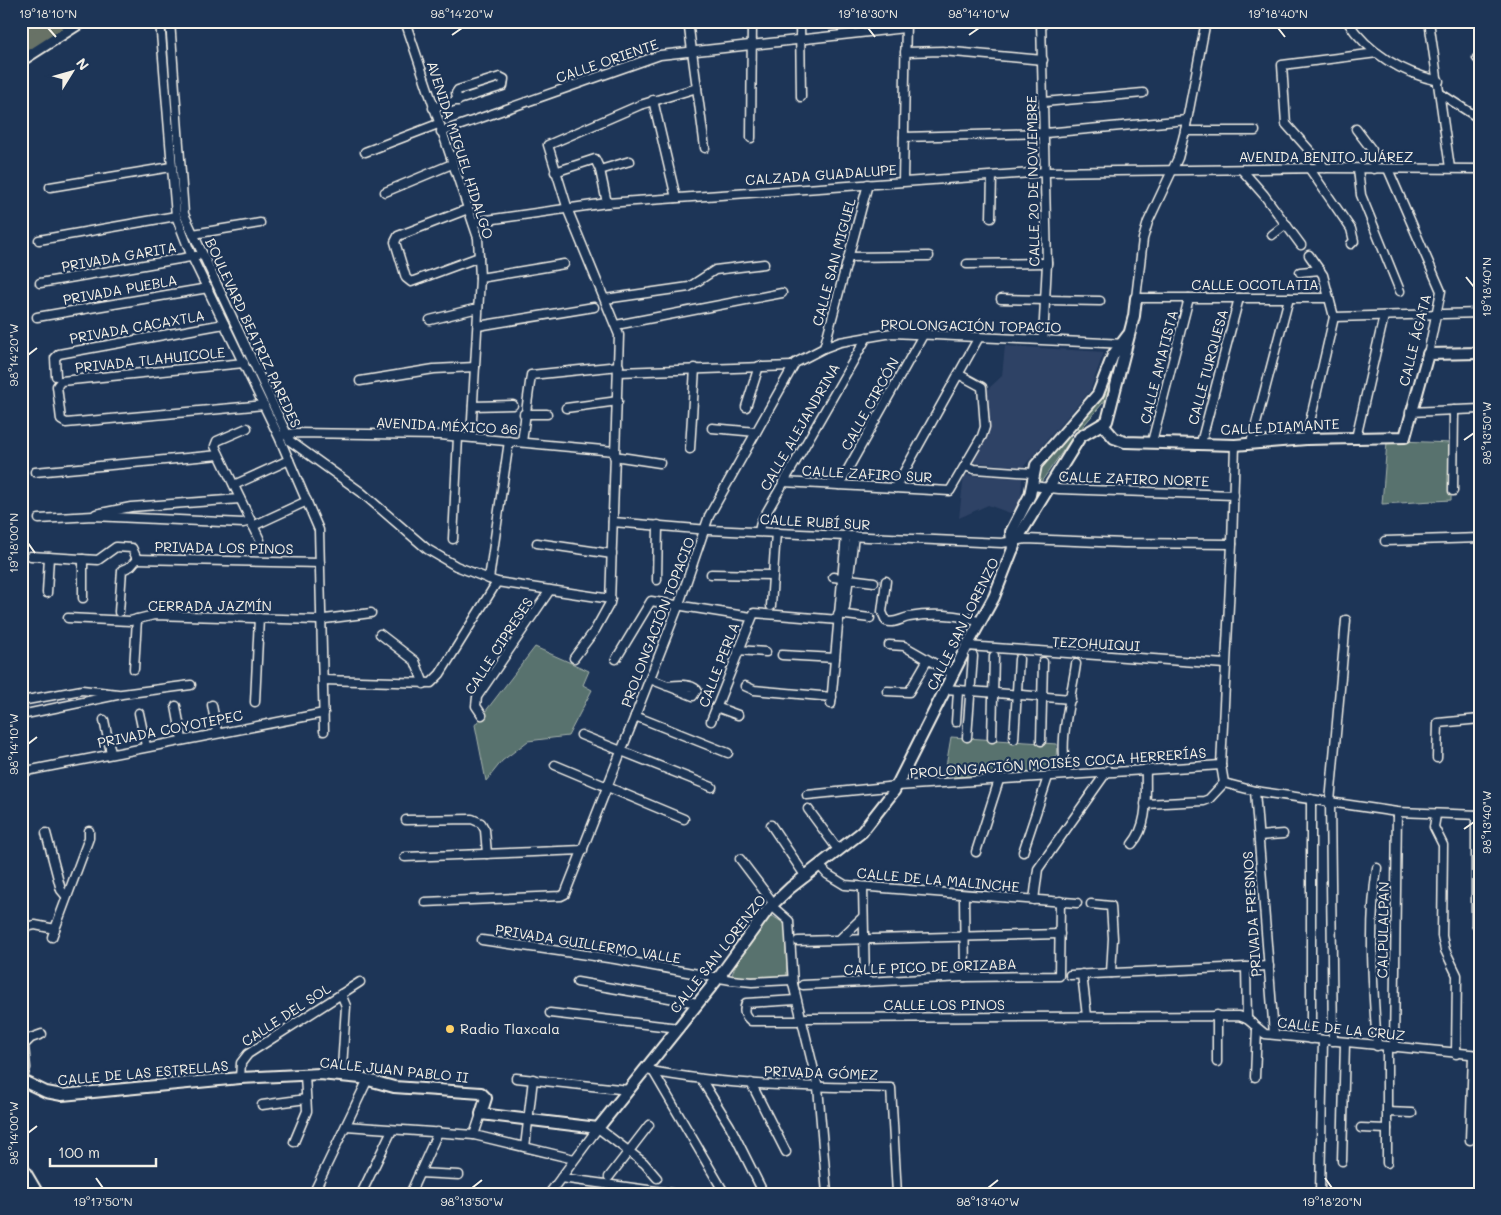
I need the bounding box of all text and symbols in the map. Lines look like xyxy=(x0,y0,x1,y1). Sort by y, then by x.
text: 19°18'10"N xyxy=(19,5,77,21)
text: 98°14'20"W xyxy=(431,5,493,21)
text: 19°18'30"N xyxy=(838,5,898,21)
text: 98°14'10"W xyxy=(948,5,1010,21)
text: 19°18'40"N xyxy=(1248,5,1308,21)
street label: CALLE ORIENTE xyxy=(553,34,661,87)
north arrow xyxy=(48,48,98,98)
text: N xyxy=(72,54,94,74)
street label: AVENIDA MIGUEL HIDALGO xyxy=(423,58,498,241)
street label: CALLE 20 DE NOVIEMBRE xyxy=(1022,95,1043,267)
street label: AVENIDA BENITO JUÁREZ xyxy=(1239,147,1413,166)
street label: CALZADA GUADALUPE xyxy=(745,160,897,189)
street label: CALLE SAN MIGUEL xyxy=(807,195,860,328)
street label: BOULEVARD BEATRIZ PAREDES xyxy=(201,235,306,431)
street label: PRIVADA GARITA xyxy=(60,237,178,276)
text: 19°18'40"N xyxy=(1478,257,1494,317)
street label: PRIVADA PUEBLA xyxy=(61,270,179,309)
street label: CALLE OCOTLATIA xyxy=(1191,275,1319,294)
street label: CALLE ÁGATA xyxy=(1394,292,1435,388)
street label: PRIVADA CACAXTLA xyxy=(68,305,206,348)
street label: CALLE TURQUESA xyxy=(1183,307,1232,427)
street label: CALLE AMATISTA xyxy=(1135,308,1182,426)
street label: PROLONGACIÓN TOPACIO xyxy=(880,314,1062,337)
text: 98°14'20"W xyxy=(5,324,21,386)
street label: PRIVADA TLAHUICOLE xyxy=(74,342,226,377)
street label: CALLE CIRCÓN xyxy=(836,354,903,454)
street label: CALLE ALEJANDRINA xyxy=(755,359,844,494)
text: 98°13'50"W xyxy=(1478,401,1494,465)
street label: AVENIDA MÉXICO 86 xyxy=(376,412,518,439)
street label: CALLE DIAMANTE xyxy=(1220,414,1340,439)
street label: CALLE ZAFIRO SUR xyxy=(801,461,933,486)
street label: CALLE ZAFIRO NORTE xyxy=(1058,466,1210,491)
street label: CALLE RUBÍ SUR xyxy=(759,509,871,534)
text: 19°18'00"N xyxy=(5,513,21,573)
street label: PROLONGACIÓN TOPACIO xyxy=(616,534,699,710)
street label: PRIVADA LOS PINOS xyxy=(154,537,294,558)
street label: CALLE SAN LORENZO xyxy=(922,554,1003,693)
street label: CALLE CIPRESES xyxy=(460,593,537,698)
street label: CERRADA JAZMÍN xyxy=(148,596,272,615)
street label: CALLE PERLA xyxy=(694,620,743,710)
street label: TEZOHUIQUI xyxy=(1051,632,1141,655)
street label: PRIVADA COYOTEPEC xyxy=(96,705,244,752)
text: 98°14'10"W xyxy=(5,713,21,775)
street label: PROLONGACIÓN MOISÉS COCA HERRERÍAS xyxy=(909,743,1207,782)
text: 98°13'40"W xyxy=(1478,790,1494,854)
street label: PRIVADA FRESNOS xyxy=(1238,850,1265,978)
street label: CALLE DE LA MALINCHE xyxy=(856,863,1020,896)
street label: CALPULALPAN xyxy=(1372,881,1393,979)
street label: CALLE SAN LORENZO xyxy=(665,890,770,1017)
street label: PRIVADA GUILLERMO VALLE xyxy=(494,919,682,968)
street label: CALLE PICO DE ORIZABA xyxy=(843,954,1017,979)
street label: CALLE DEL SOL xyxy=(237,978,335,1051)
street label: CALLE LOS PINOS xyxy=(883,995,1005,1014)
street label: CALLE DE LA CRUZ xyxy=(1276,1012,1406,1045)
place label: Radio Tlaxcala xyxy=(460,1019,560,1038)
marker: Radio Tlaxcala xyxy=(444,1023,456,1035)
street label: CALLE JUAN PABLO II xyxy=(319,1052,469,1087)
street label: CALLE DE LAS ESTRELLAS xyxy=(57,1056,229,1089)
street label: PRIVADA GÓMEZ xyxy=(764,1061,878,1084)
text: 98°14'00"W xyxy=(5,1101,21,1165)
scale bar xyxy=(50,1135,156,1167)
text: 100 m xyxy=(58,1142,100,1162)
text: 19°17'50"N xyxy=(73,1193,133,1209)
text: 98°13'50"W xyxy=(440,1193,504,1209)
text: 98°13'40"W xyxy=(956,1193,1020,1209)
text: 19°18'20"N xyxy=(1302,1193,1362,1209)

